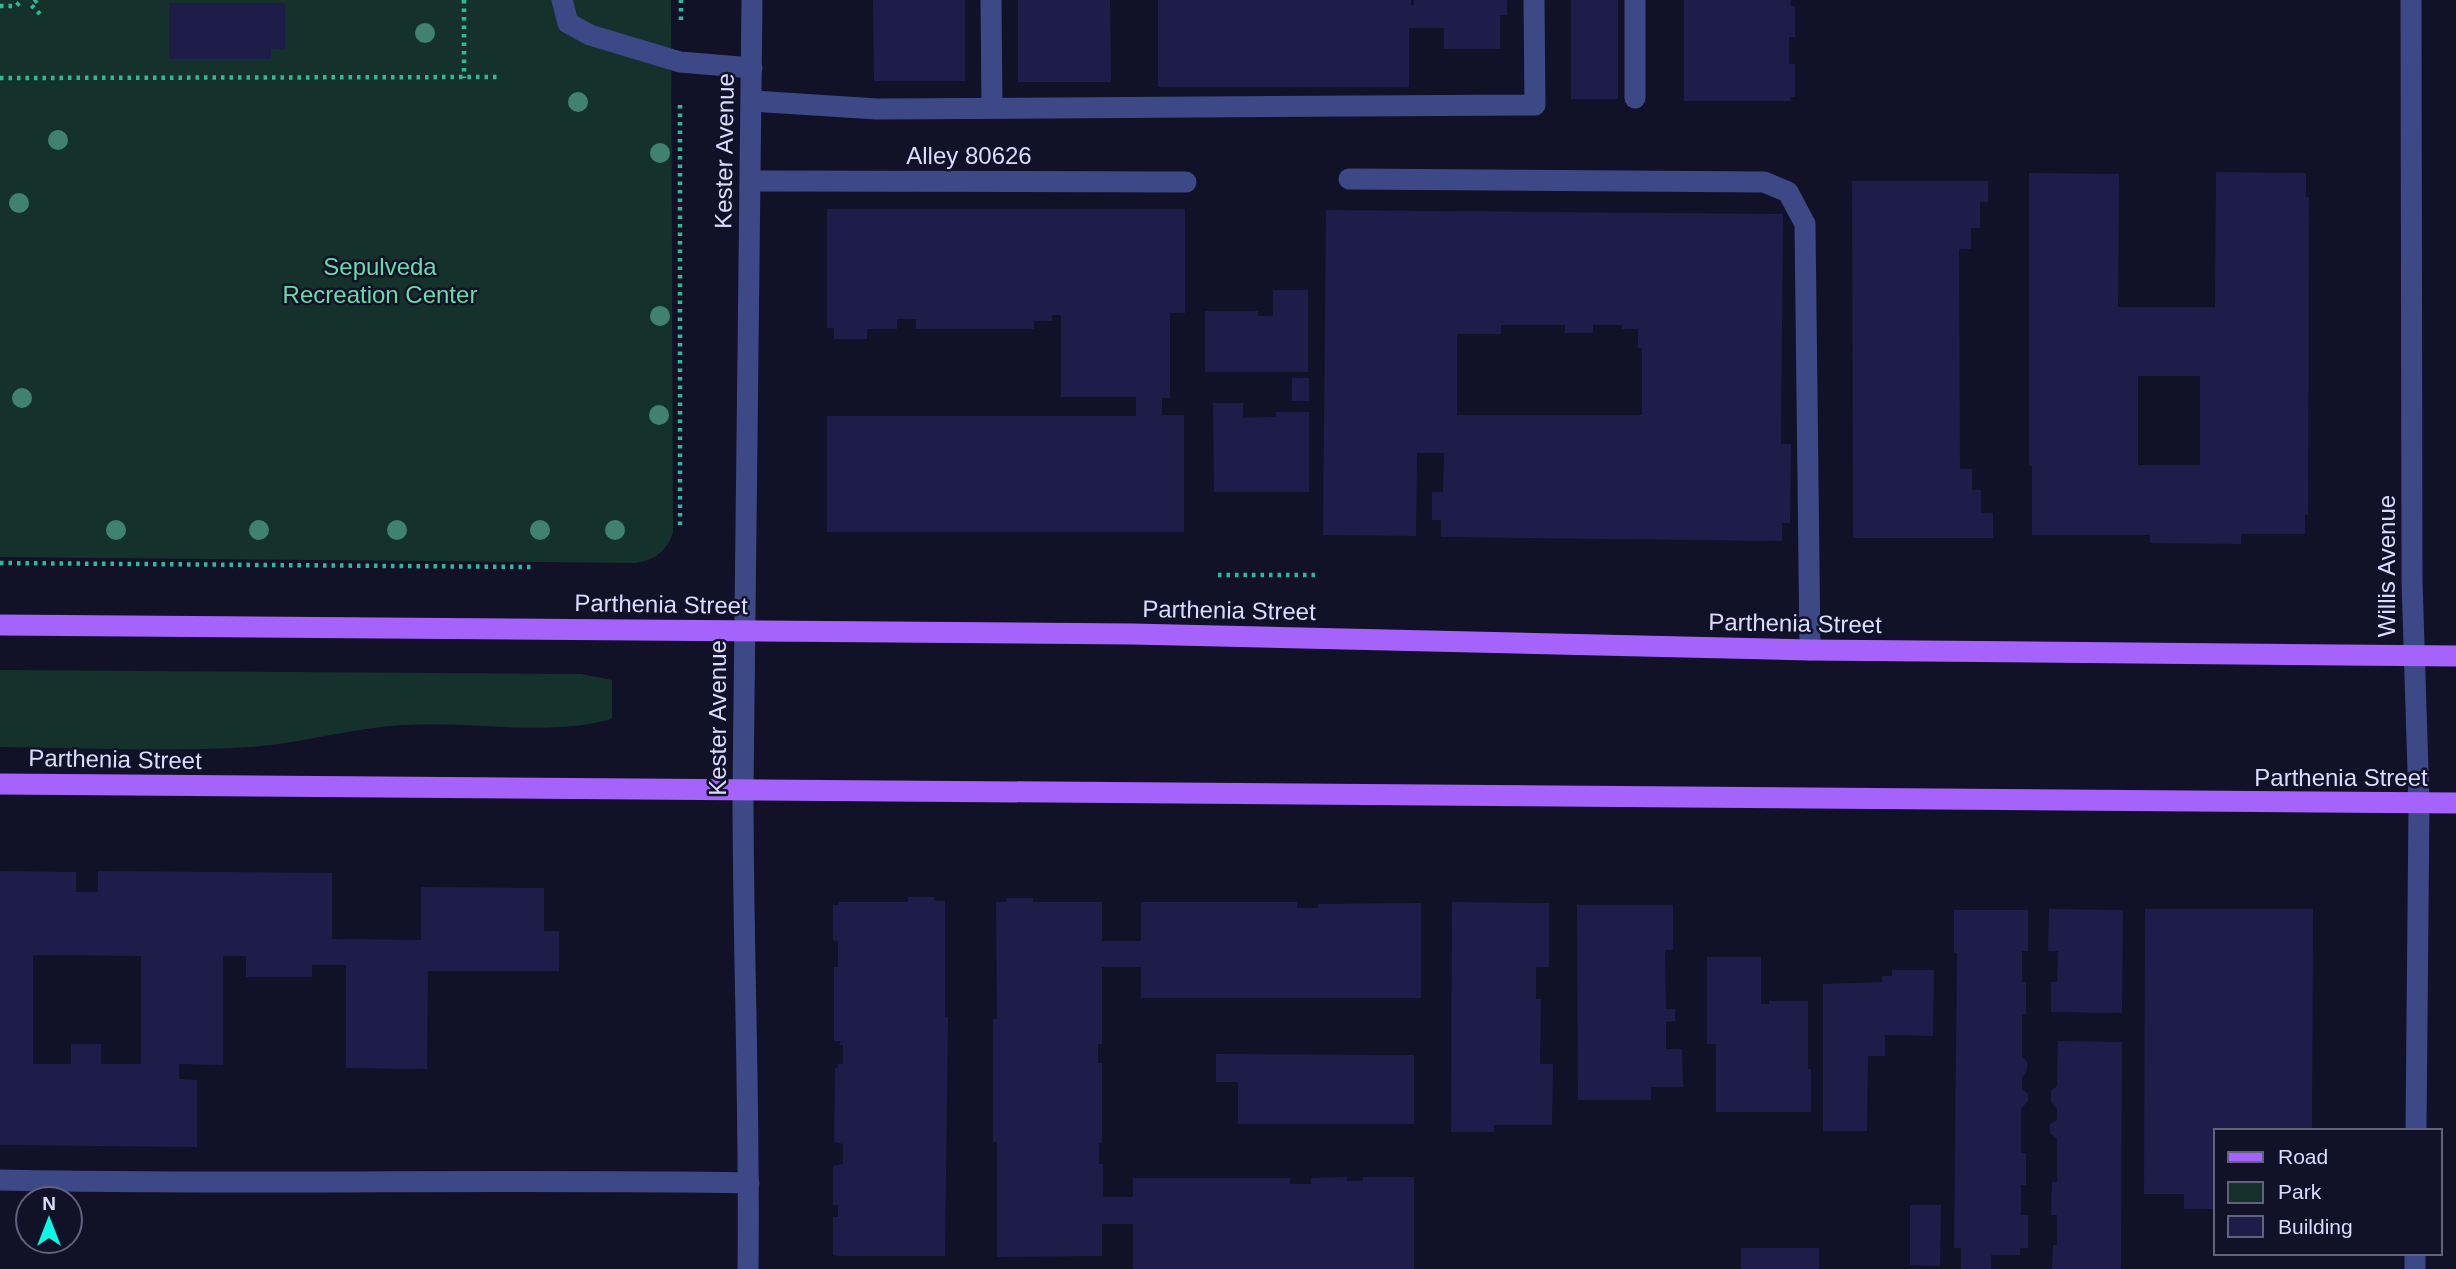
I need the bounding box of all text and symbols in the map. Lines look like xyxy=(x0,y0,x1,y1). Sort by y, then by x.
street label: Kester Avenue xyxy=(709,73,739,229)
street label: Alley 80626 xyxy=(906,142,1032,169)
park label: Sepulveda Recreation Center xyxy=(283,253,477,308)
street label: Willis Avenue xyxy=(2373,495,2400,637)
street label: Parthenia Street xyxy=(574,589,748,619)
street label: Parthenia Street xyxy=(1142,595,1316,625)
street label: Parthenia Street xyxy=(1708,608,1882,638)
street label: Kester Avenue xyxy=(704,640,731,796)
street label: Parthenia Street xyxy=(28,744,202,774)
street label: Parthenia Street xyxy=(2254,764,2428,791)
legend xyxy=(2214,1129,2442,1255)
text: Road xyxy=(2278,1145,2328,1168)
text: Park xyxy=(2278,1180,2322,1203)
north arrow xyxy=(14,1185,84,1255)
text: N xyxy=(42,1193,56,1214)
text: Building xyxy=(2278,1215,2353,1238)

